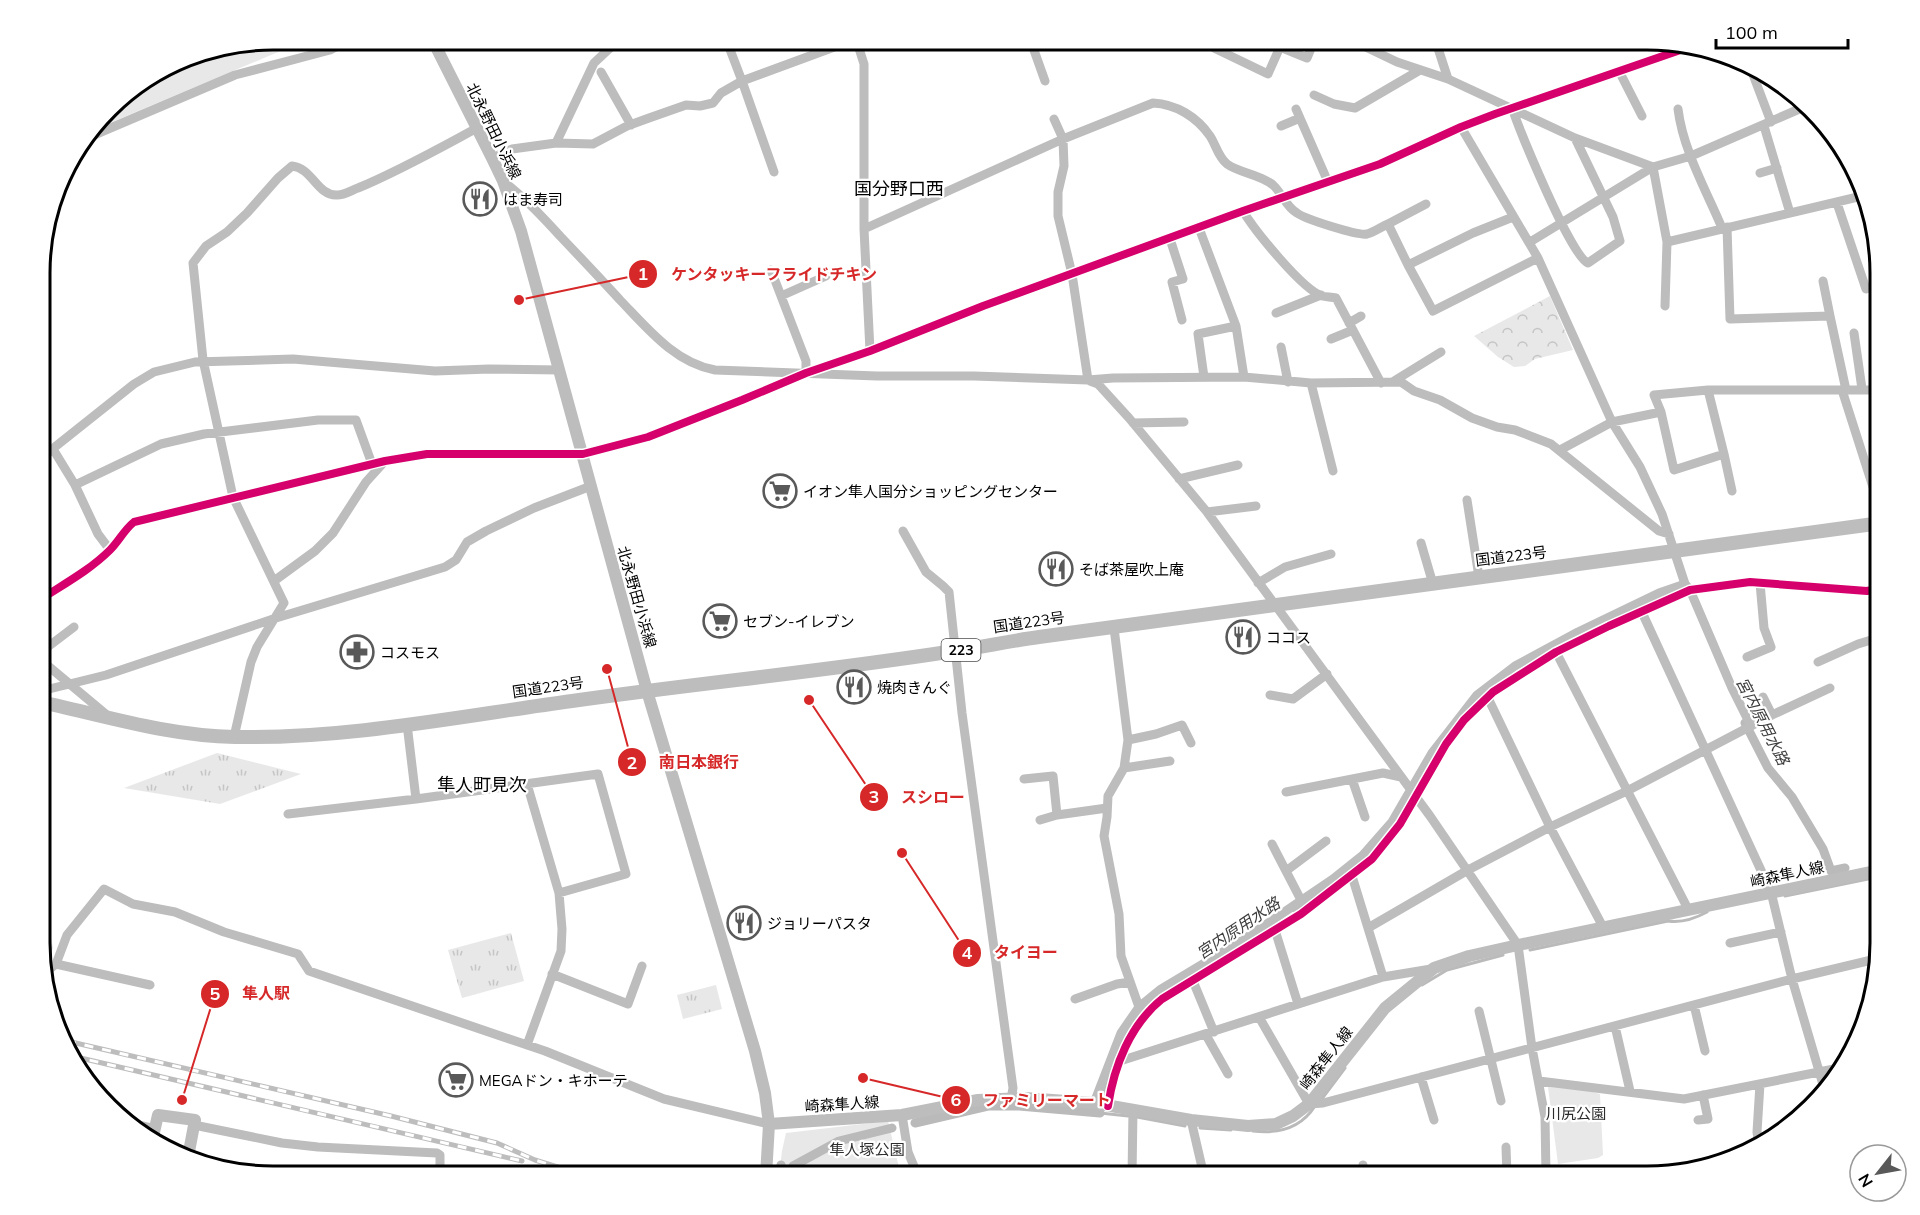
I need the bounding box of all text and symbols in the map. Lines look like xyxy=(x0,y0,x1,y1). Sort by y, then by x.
scale bar xyxy=(1716,12,1848,50)
text: 100 m xyxy=(1725,21,1778,44)
street label: 北永野田小浜線 xyxy=(462,80,526,182)
district label: 国分野口西 xyxy=(854,177,944,200)
restaurant icon: はま寿司 xyxy=(462,181,498,217)
place label: はま寿司 xyxy=(503,190,563,209)
callout: ケンタッキーフライドチキン xyxy=(628,257,890,291)
text: 1 xyxy=(638,262,648,285)
text: ケンタッキーフライドチキン xyxy=(671,264,877,284)
supermarket icon: イオン隼人国分ショッピングセンター xyxy=(762,473,798,509)
place label: イオン隼人国分ショッピングセンター xyxy=(803,482,1058,501)
street label: 国道223号 xyxy=(1474,542,1548,570)
street label: 北永野田小浜線 xyxy=(613,544,661,650)
restaurant icon: そば茶屋吹上庵 xyxy=(1038,551,1074,587)
place label: そば茶屋吹上庵 xyxy=(1079,560,1184,579)
supermarket icon: セブン-イレブン xyxy=(702,603,738,639)
street label: 国道223号 xyxy=(992,608,1066,636)
place label: セブン-イレブン xyxy=(743,612,854,631)
restaurant icon: ココス xyxy=(1225,619,1261,655)
place label: ココス xyxy=(1266,628,1311,647)
pharmacy icon: コスモス xyxy=(339,634,375,670)
road number: 223 xyxy=(942,639,980,661)
place label: コスモス xyxy=(380,643,440,662)
restaurant icon: 焼肉きんぐ xyxy=(836,669,872,705)
street label: 国道223号 xyxy=(511,673,585,701)
water label: 宮内原用水路 xyxy=(1732,674,1795,770)
place label: 焼肉きんぐ xyxy=(877,678,952,697)
callout: 南日本銀行 xyxy=(617,745,751,779)
text: 2 xyxy=(627,751,637,774)
text: 南日本銀行 xyxy=(659,752,739,772)
district label: 隼人町見次 xyxy=(437,773,527,796)
callout: スシロー xyxy=(859,780,977,814)
text: 3 xyxy=(869,785,879,808)
text: スシロー xyxy=(901,787,965,807)
street label: 崎森隼人線 xyxy=(1748,857,1826,891)
water label: 宮内原用水路 xyxy=(1193,892,1285,963)
restaurant icon: ジョリーパスタ xyxy=(726,905,762,941)
place label: ジョリーパスタ xyxy=(767,914,872,933)
callout: タイヨー xyxy=(952,936,1070,970)
text: 4 xyxy=(962,941,973,964)
text: タイヨー xyxy=(994,942,1058,962)
callout: 隼人駅 xyxy=(200,977,302,1011)
text: 5 xyxy=(210,982,221,1005)
text: 隼人駅 xyxy=(242,983,290,1003)
street label: 崎森隼人線 xyxy=(1295,1023,1357,1093)
supermarket icon: MEGAドン・キホーテ xyxy=(438,1062,474,1098)
place label: MEGAドン・キホーテ xyxy=(479,1071,628,1090)
callout: ファミリーマート xyxy=(941,1083,1123,1117)
text: 6 xyxy=(951,1088,962,1111)
text: ファミリーマート xyxy=(983,1090,1111,1110)
street label: 崎森隼人線 xyxy=(804,1092,880,1116)
park label: 川尻公園 xyxy=(1546,1104,1606,1123)
park label: 隼人塚公園 xyxy=(829,1140,905,1159)
north arrow xyxy=(1848,1143,1908,1203)
text: N xyxy=(1853,1170,1877,1191)

